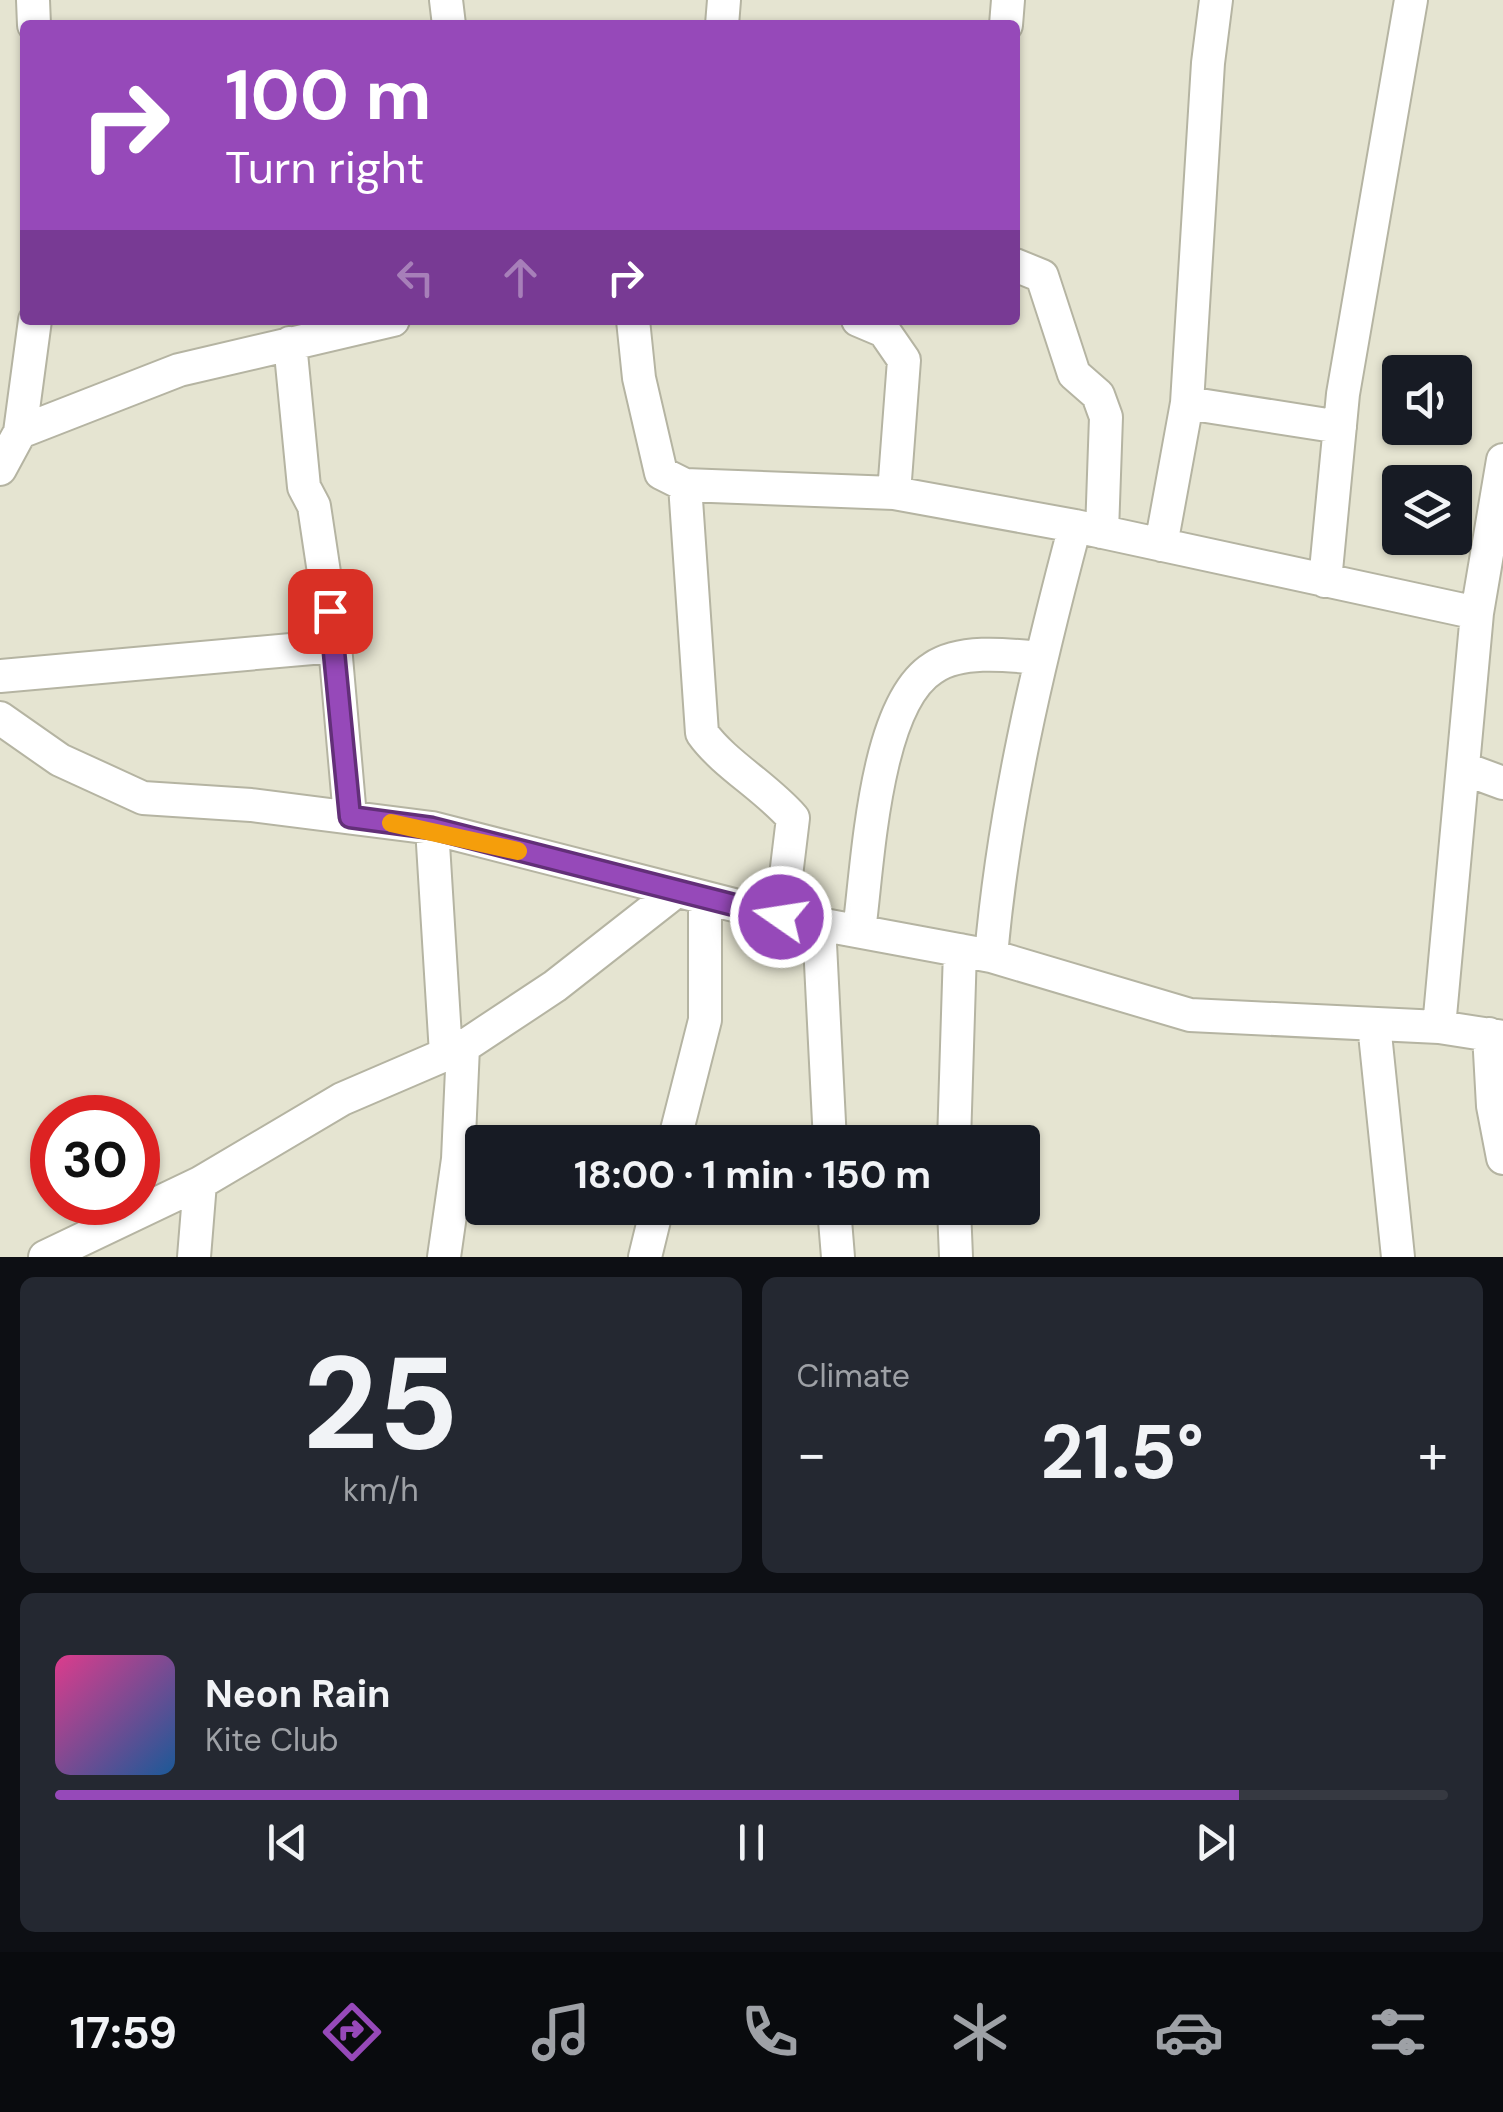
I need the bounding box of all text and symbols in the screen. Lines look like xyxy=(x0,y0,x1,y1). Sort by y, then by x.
text: 100 m xyxy=(225,50,431,141)
icon: right xyxy=(60,60,190,190)
text: Turn right xyxy=(225,138,424,197)
icon: left xyxy=(388,250,443,305)
icon: ahead xyxy=(493,250,548,305)
icon: right xyxy=(598,250,653,305)
map controls xyxy=(1382,355,1472,555)
button: sound xyxy=(1382,355,1472,445)
button: layers xyxy=(1382,465,1472,555)
pin xyxy=(288,569,373,654)
icon: arrive xyxy=(303,584,358,639)
position arrow xyxy=(729,865,833,969)
speed limit sign: 30 xyxy=(30,1095,160,1225)
text: 18:00 · 1 min · 150 m xyxy=(574,1150,931,1200)
text: 25 xyxy=(303,1319,459,1488)
text: Climate xyxy=(797,1355,910,1397)
text: 21.5° xyxy=(1041,1404,1204,1501)
text: − xyxy=(797,1418,827,1490)
text: + xyxy=(1418,1418,1448,1490)
text: km/h xyxy=(343,1469,419,1511)
text: Neon Rain xyxy=(205,1669,390,1719)
text: Kite Club xyxy=(205,1719,339,1761)
icon: previous xyxy=(260,1815,315,1870)
icon: pause xyxy=(724,1815,779,1870)
icon: next xyxy=(1188,1815,1243,1870)
icon: directions xyxy=(317,1997,387,2067)
icon: music xyxy=(526,1997,596,2067)
icon: phone xyxy=(735,1997,805,2067)
icon: climate xyxy=(945,1997,1015,2067)
icon: car xyxy=(1154,1997,1224,2067)
icon: filters xyxy=(1363,1997,1433,2067)
text: 17:59 xyxy=(70,2003,177,2062)

